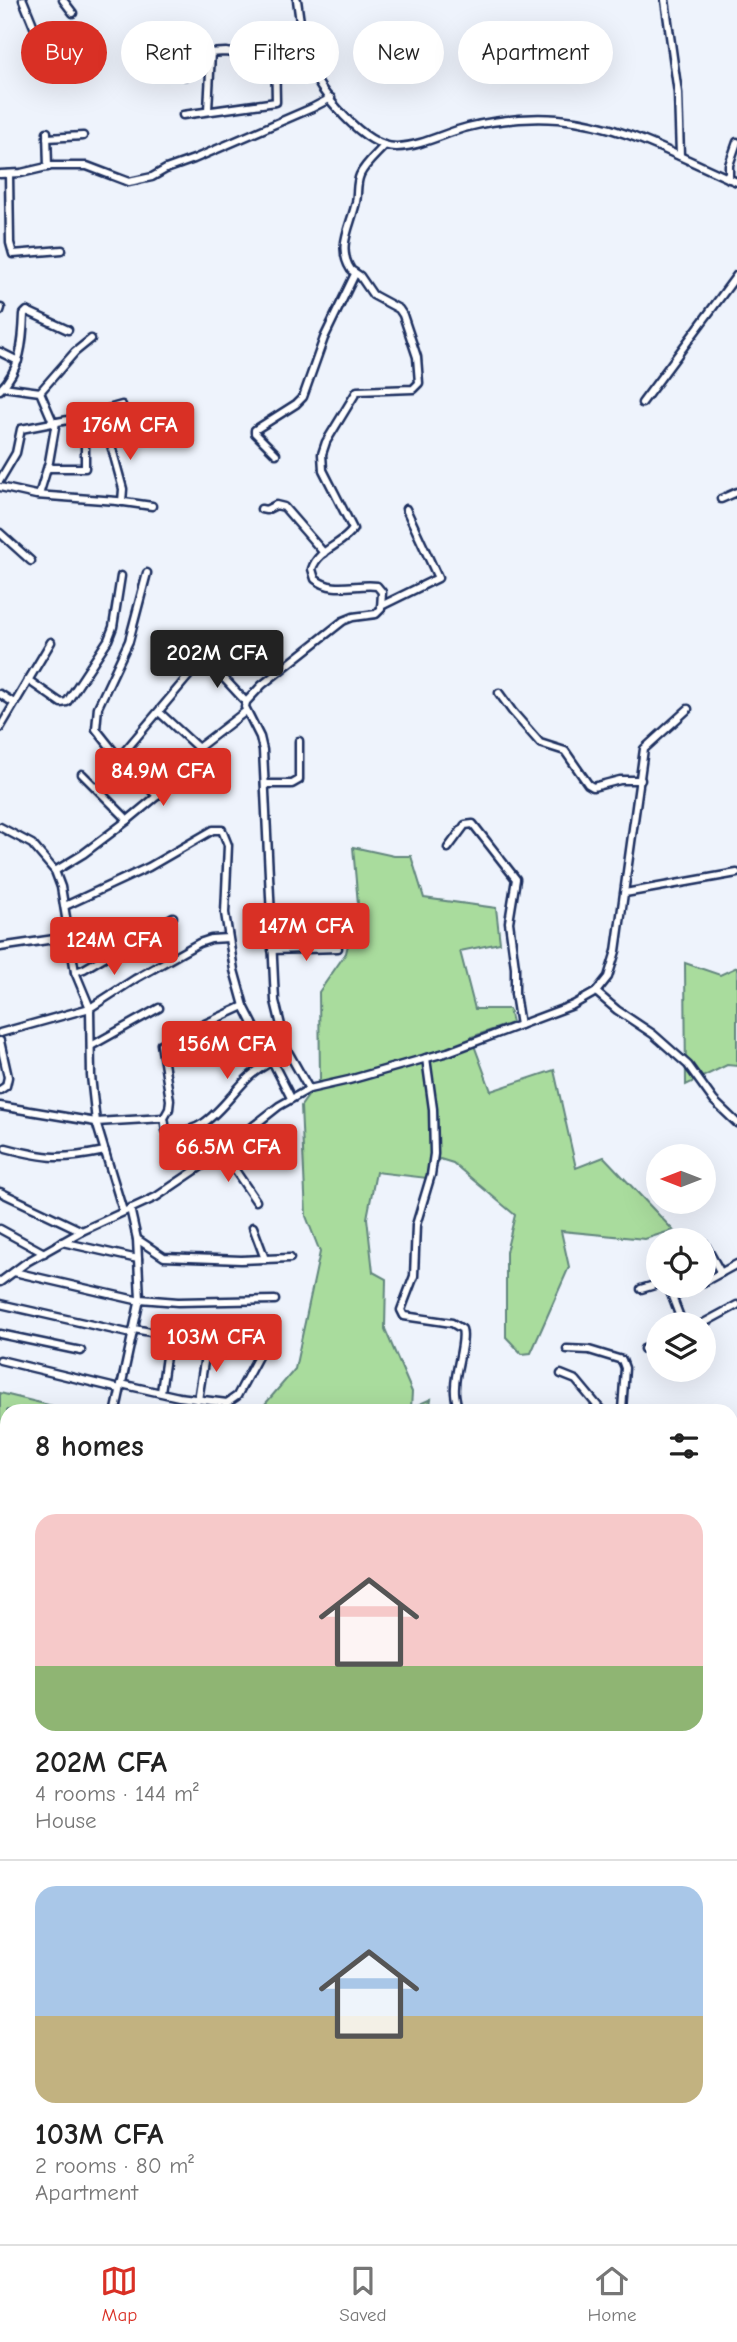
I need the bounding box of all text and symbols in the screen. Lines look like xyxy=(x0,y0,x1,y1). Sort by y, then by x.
chip: Buy xyxy=(21,21,107,84)
chip: Rent xyxy=(121,21,215,84)
chip: Filters xyxy=(229,21,339,84)
chip: New xyxy=(353,21,444,84)
chip: Apartment xyxy=(458,21,613,84)
pin: 176M CFA xyxy=(58,402,202,462)
text: 176M CFA xyxy=(82,411,178,438)
pin: 202M CFA xyxy=(145,630,289,690)
text: 202M CFA xyxy=(166,639,268,666)
pin: 84.9M CFA xyxy=(83,748,243,808)
text: 84.9M CFA xyxy=(111,757,215,784)
pin: 147M CFA xyxy=(234,904,378,963)
text: 147M CFA xyxy=(258,912,354,939)
pin: 124M CFA xyxy=(42,918,186,977)
text: 124M CFA xyxy=(66,926,162,953)
pin: 156M CFA xyxy=(155,1021,299,1081)
text: 156M CFA xyxy=(178,1030,276,1057)
pin: 66.5M CFA xyxy=(148,1124,308,1184)
text: 66.5M CFA xyxy=(175,1133,281,1160)
north arrow xyxy=(646,1144,716,1214)
map controls xyxy=(646,1144,716,1382)
button: locate xyxy=(646,1228,716,1298)
button: layers xyxy=(646,1312,716,1382)
pin: 103M CFA xyxy=(144,1314,288,1374)
text: 103M CFA xyxy=(167,1323,265,1350)
icon: filters xyxy=(665,1427,703,1465)
text: 8 homes xyxy=(35,1429,144,1464)
icon: home xyxy=(306,1559,432,1685)
text: 202M CFA xyxy=(35,1745,167,1780)
text: 4 rooms · 144 m² xyxy=(35,1780,199,1807)
text: House xyxy=(35,1807,97,1834)
icon: home xyxy=(306,1931,432,2057)
text: 103M CFA xyxy=(35,2117,164,2152)
text: 2 rooms · 80 m² xyxy=(35,2152,194,2179)
text: Apartment xyxy=(35,2179,138,2206)
tab: Map xyxy=(100,2262,138,2326)
tab: Saved xyxy=(339,2262,387,2326)
tab: Home xyxy=(588,2262,637,2326)

